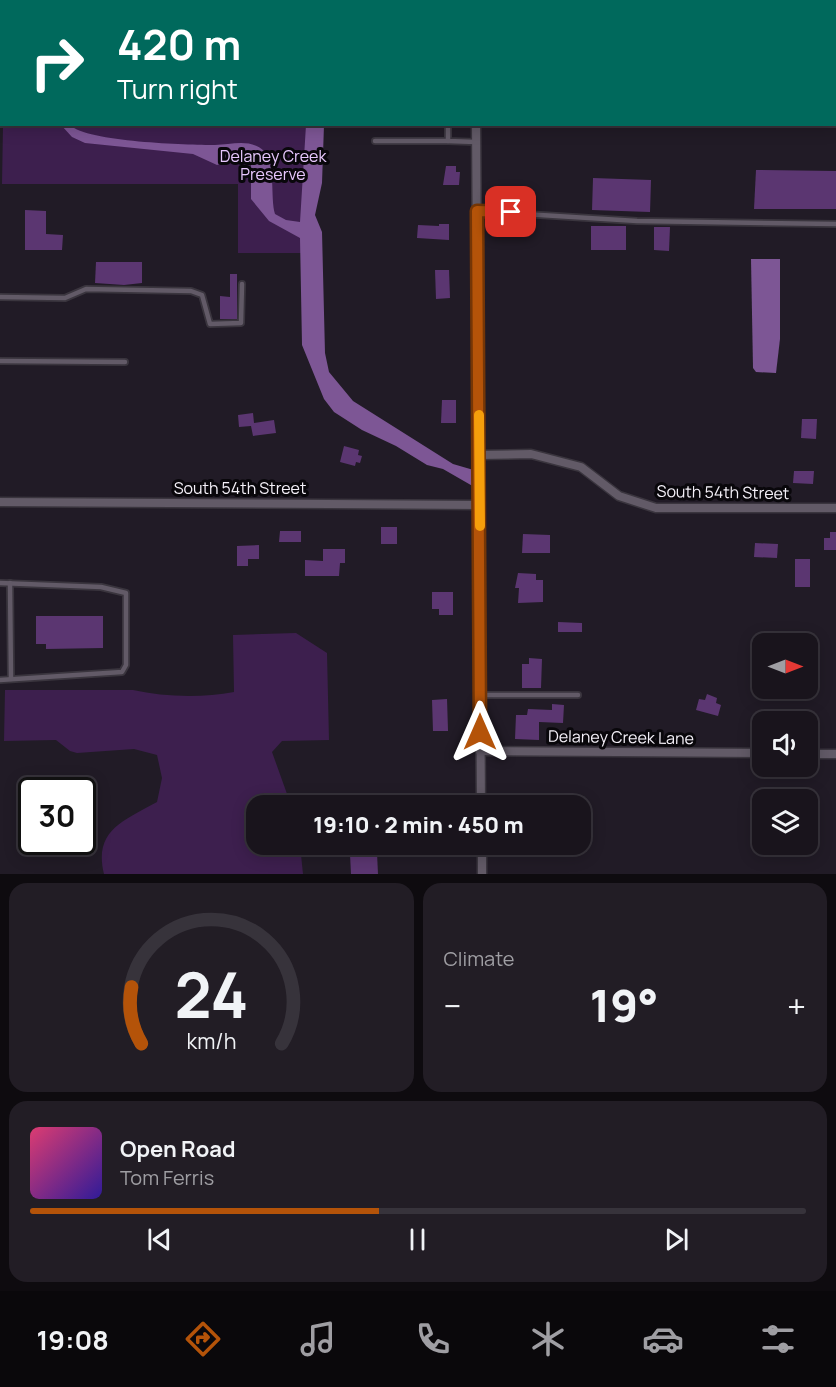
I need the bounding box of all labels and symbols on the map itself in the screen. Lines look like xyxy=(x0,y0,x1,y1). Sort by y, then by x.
park label: Delaney Creek Preserve xyxy=(220,145,327,185)
pin xyxy=(485,186,536,237)
street label: South 54th Street xyxy=(174,477,306,499)
street label: South 54th Street xyxy=(656,480,790,504)
north arrow xyxy=(752,633,818,699)
position arrow xyxy=(448,700,512,764)
street label: Delaney Creek Lane xyxy=(548,725,694,749)
speed limit sign: 30 xyxy=(18,777,96,855)

